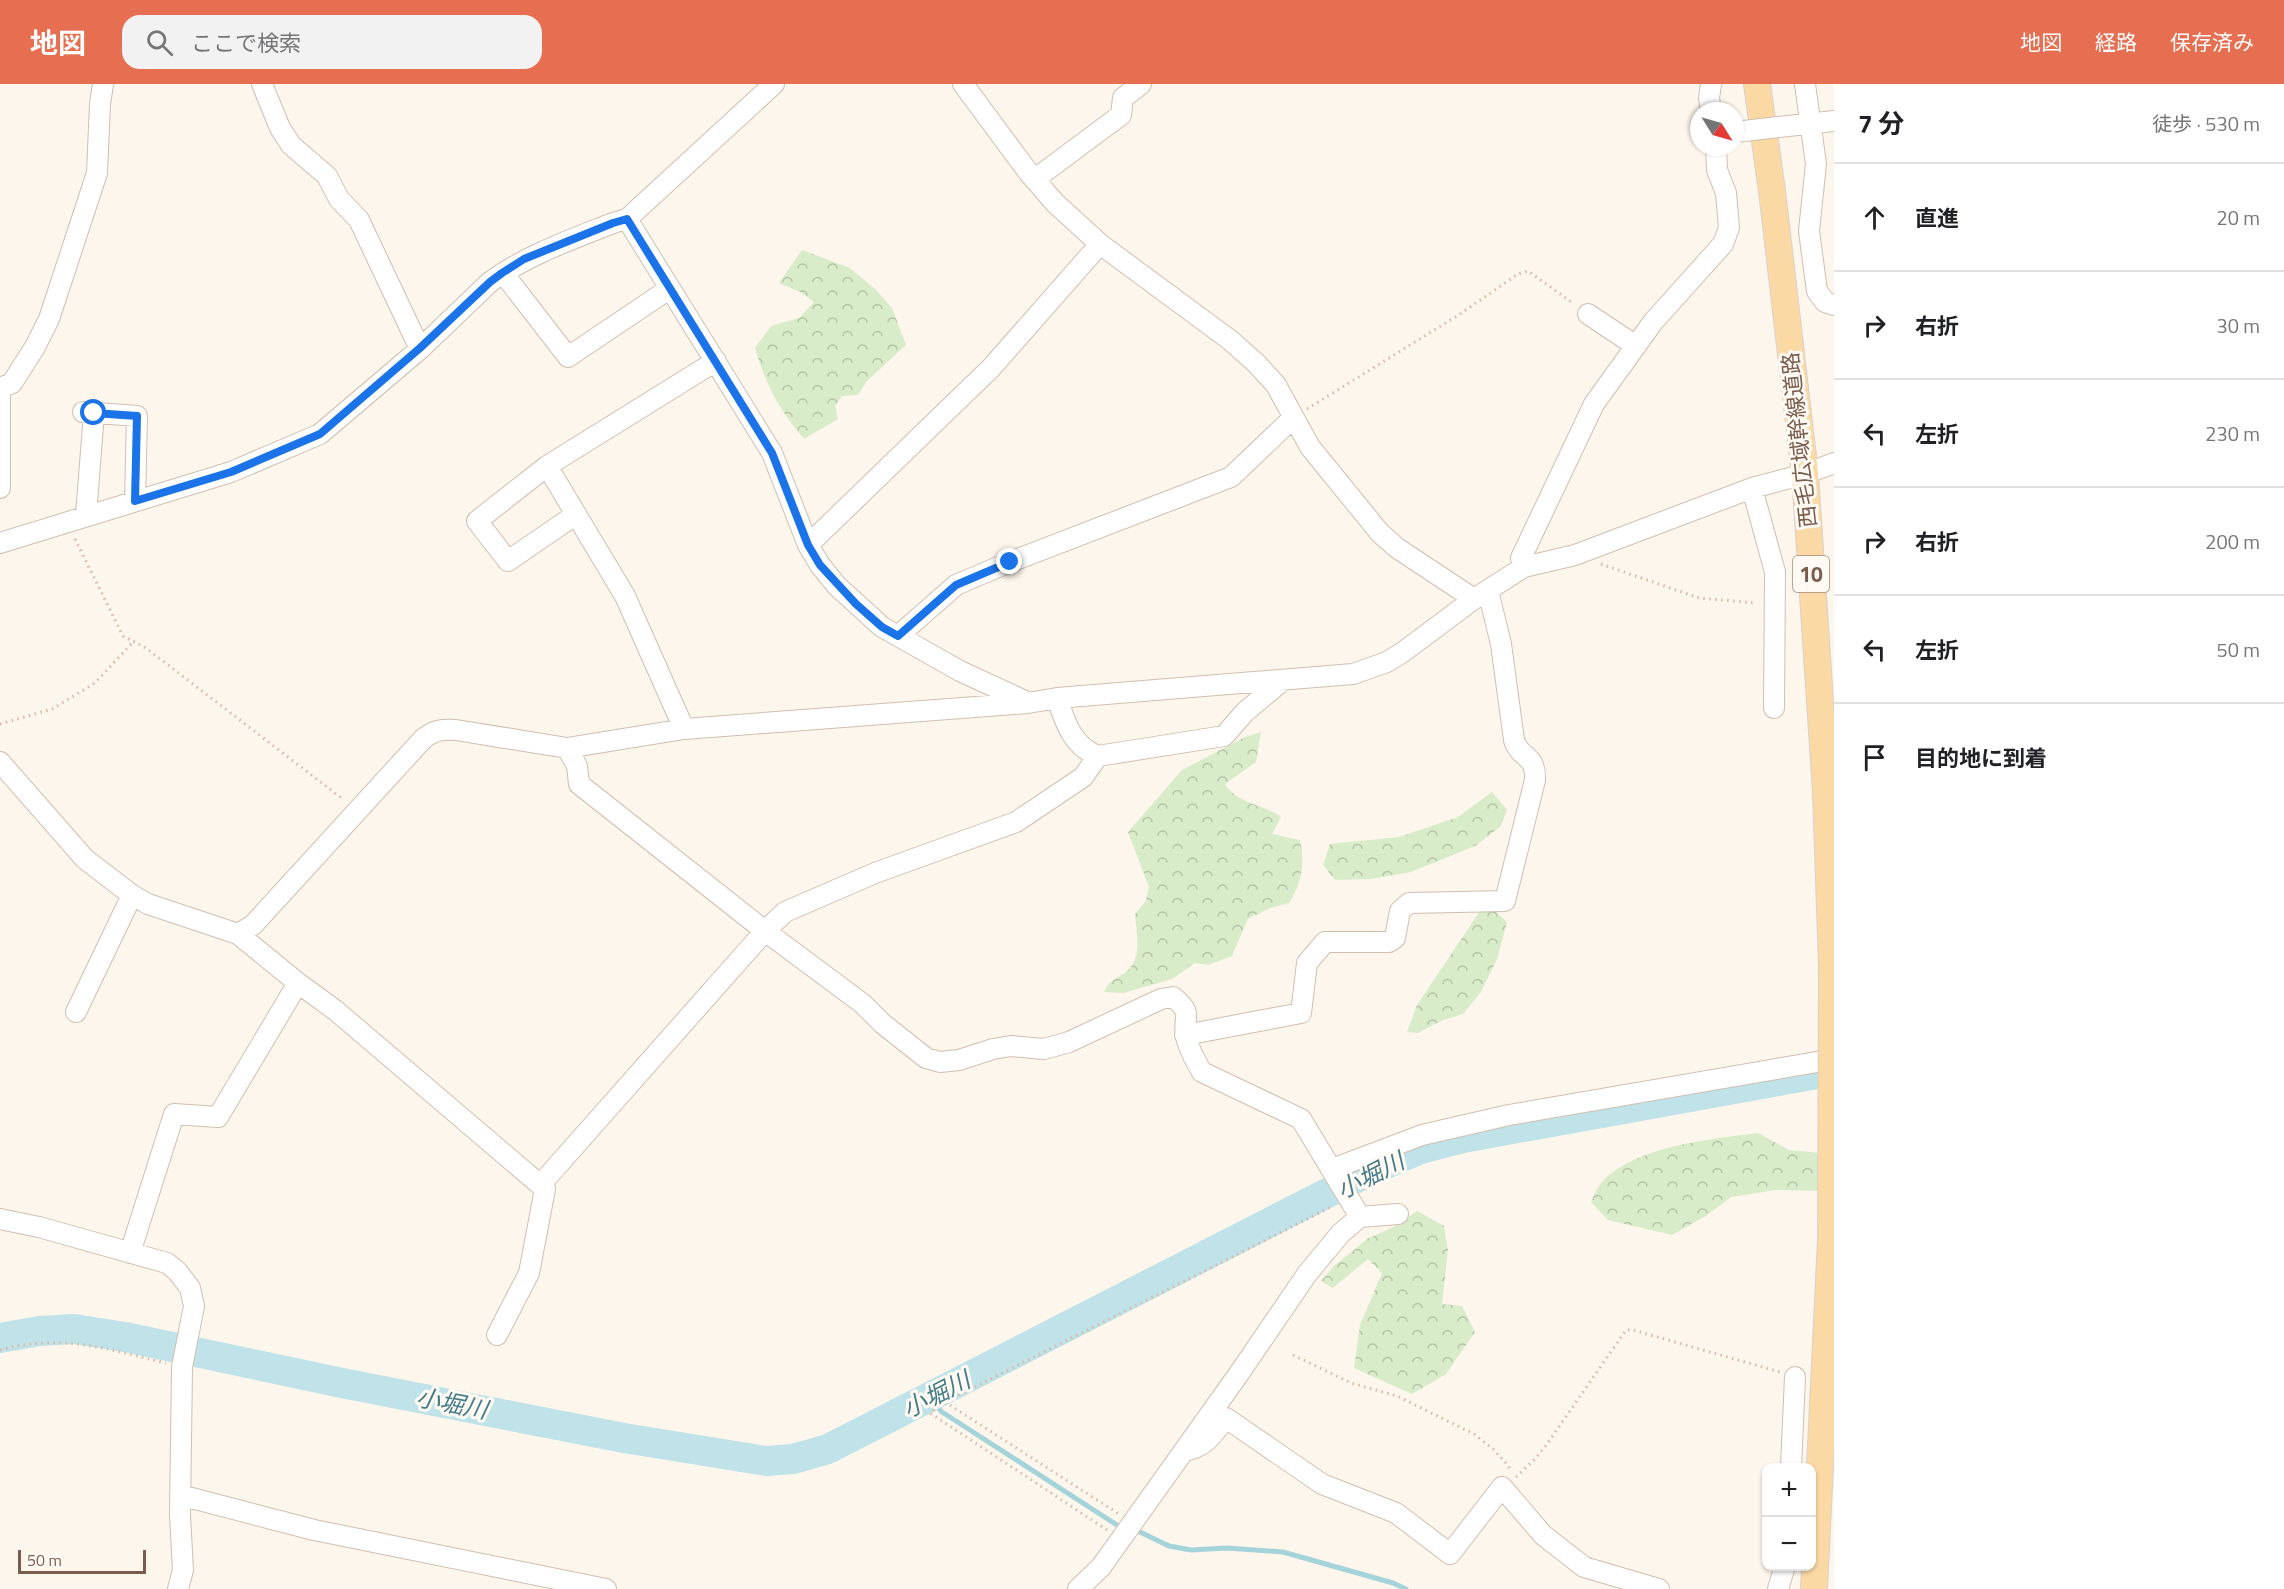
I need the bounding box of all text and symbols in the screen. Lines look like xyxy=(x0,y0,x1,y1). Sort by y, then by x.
search box xyxy=(122,15,542,69)
text: 地図 xyxy=(30,21,86,64)
icon: search xyxy=(143,26,176,59)
text: ここで検索 xyxy=(191,26,301,60)
text: 地図 xyxy=(2020,26,2062,58)
text: 経路 xyxy=(2095,26,2137,58)
text: 保存済み xyxy=(2170,26,2254,58)
north arrow xyxy=(1690,102,1744,156)
text: 7 分 xyxy=(1858,104,1904,143)
text: 徒歩 · 530 m xyxy=(2152,108,2260,139)
icon: ahead xyxy=(1858,201,1891,234)
text: 直進 xyxy=(1915,201,1959,235)
text: 20 m xyxy=(2216,202,2260,233)
icon: right xyxy=(1858,309,1891,342)
text: 右折 xyxy=(1915,309,1959,343)
text: 30 m xyxy=(2216,310,2260,341)
street label: 西毛広域幹線道路 xyxy=(1773,351,1825,529)
route start xyxy=(80,399,106,425)
icon: left xyxy=(1858,417,1891,450)
text: 左折 xyxy=(1915,417,1959,451)
text: 230 m xyxy=(2205,418,2260,449)
icon: right xyxy=(1858,525,1891,558)
text: 右折 xyxy=(1915,525,1959,559)
text: 200 m xyxy=(2205,526,2260,557)
route end xyxy=(996,548,1022,574)
road number: 10 xyxy=(1793,556,1829,592)
icon: left xyxy=(1858,633,1891,666)
text: 左折 xyxy=(1915,633,1959,667)
text: 50 m xyxy=(2216,634,2260,665)
icon: arrive xyxy=(1858,741,1891,774)
text: 目的地に到着 xyxy=(1915,741,2047,775)
water label: 小堀川 xyxy=(1330,1141,1413,1207)
water label: 小堀川 xyxy=(896,1360,979,1426)
water label: 小堀川 xyxy=(413,1378,494,1428)
map controls xyxy=(1762,1463,1816,1571)
button: + xyxy=(1762,1463,1816,1517)
button: − xyxy=(1762,1517,1816,1571)
scale bar xyxy=(18,1547,146,1574)
text: 50 m xyxy=(27,1548,62,1572)

